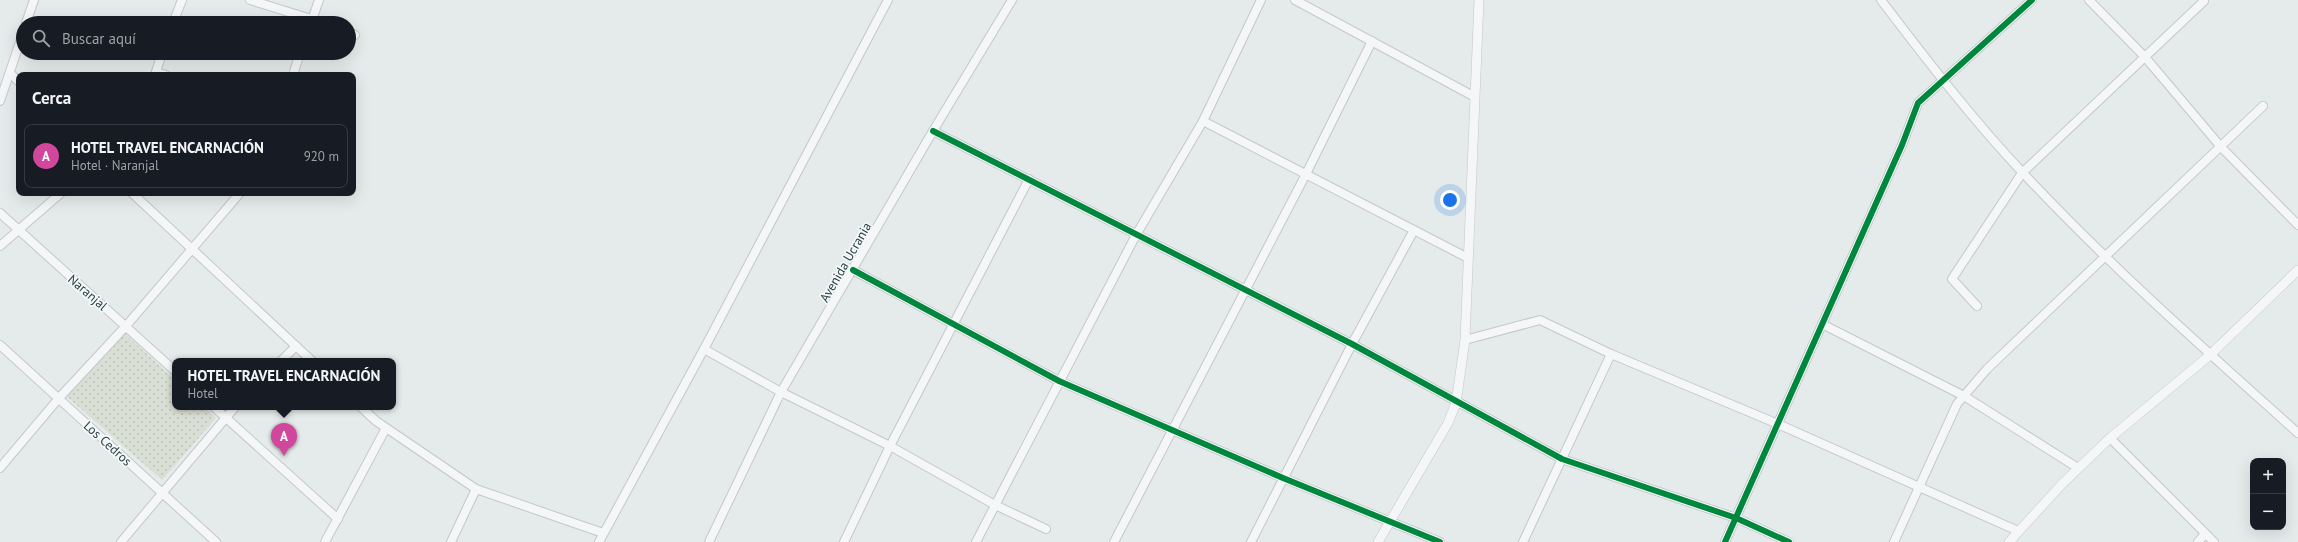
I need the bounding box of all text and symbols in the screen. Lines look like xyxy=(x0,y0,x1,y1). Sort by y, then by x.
search box xyxy=(16,16,356,60)
icon: search xyxy=(30,27,52,49)
text: Buscar aquí xyxy=(62,29,136,48)
text: Cerca xyxy=(32,87,71,109)
text: HOTEL TRAVEL ENCARNACIÓN xyxy=(71,138,264,157)
text: A xyxy=(42,148,50,165)
text: 920 m xyxy=(304,148,339,165)
text: Hotel · Naranjal xyxy=(71,157,159,174)
your location xyxy=(1440,190,1460,210)
street label: Avenida Ucrania xyxy=(816,219,875,305)
street label: Naranjal xyxy=(64,271,111,314)
popup xyxy=(172,358,396,410)
text: HOTEL TRAVEL ENCARNACIÓN xyxy=(188,366,380,385)
text: Hotel xyxy=(188,385,218,402)
street label: Los Cedros xyxy=(80,417,135,470)
pin: A xyxy=(271,423,297,456)
map controls xyxy=(2250,458,2286,530)
button: + xyxy=(2250,458,2286,494)
button: − xyxy=(2250,494,2286,530)

